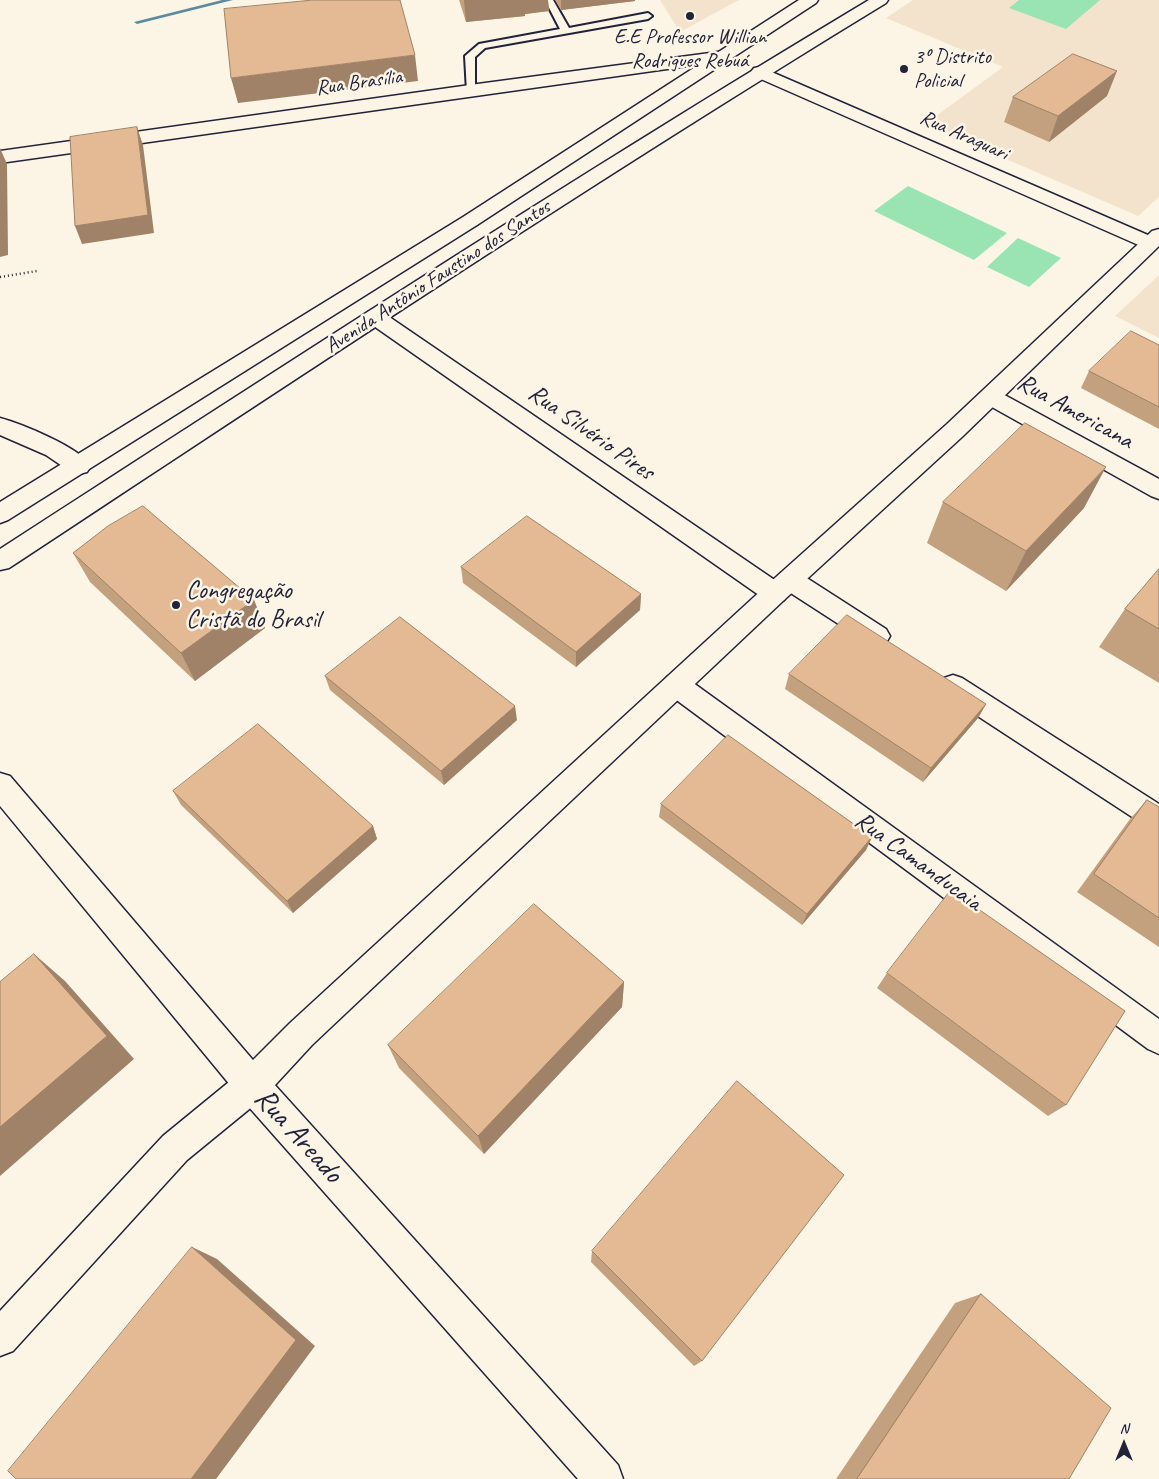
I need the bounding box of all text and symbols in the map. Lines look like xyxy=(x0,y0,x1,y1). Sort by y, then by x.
marker: E.E Professor Willian Rodrigues Rebuá xyxy=(684,10,696,22)
place label: E.E Professor Willian Rodrigues Rebuá xyxy=(614,24,766,74)
place label: 3º Distrito Policial xyxy=(914,44,991,94)
marker: 3º Distrito Policial xyxy=(898,63,910,75)
street label: Rua Brasília xyxy=(314,65,404,101)
street label: Rua Araguari xyxy=(916,105,1012,167)
street label: Avenida Antônio Faustino dos Santos xyxy=(321,195,555,359)
street label: Rua Americana xyxy=(1012,368,1138,456)
street label: Rua Silvério Pires xyxy=(522,379,660,487)
place label: Congregação Cristã do Brasil xyxy=(186,576,320,635)
marker: Congregação Cristã do Brasil xyxy=(170,599,182,611)
street label: Rua Camanducaia xyxy=(849,806,987,918)
street label: Rua Areado xyxy=(246,1081,350,1191)
north arrow xyxy=(1099,1419,1149,1469)
text: N xyxy=(1120,1420,1128,1437)

